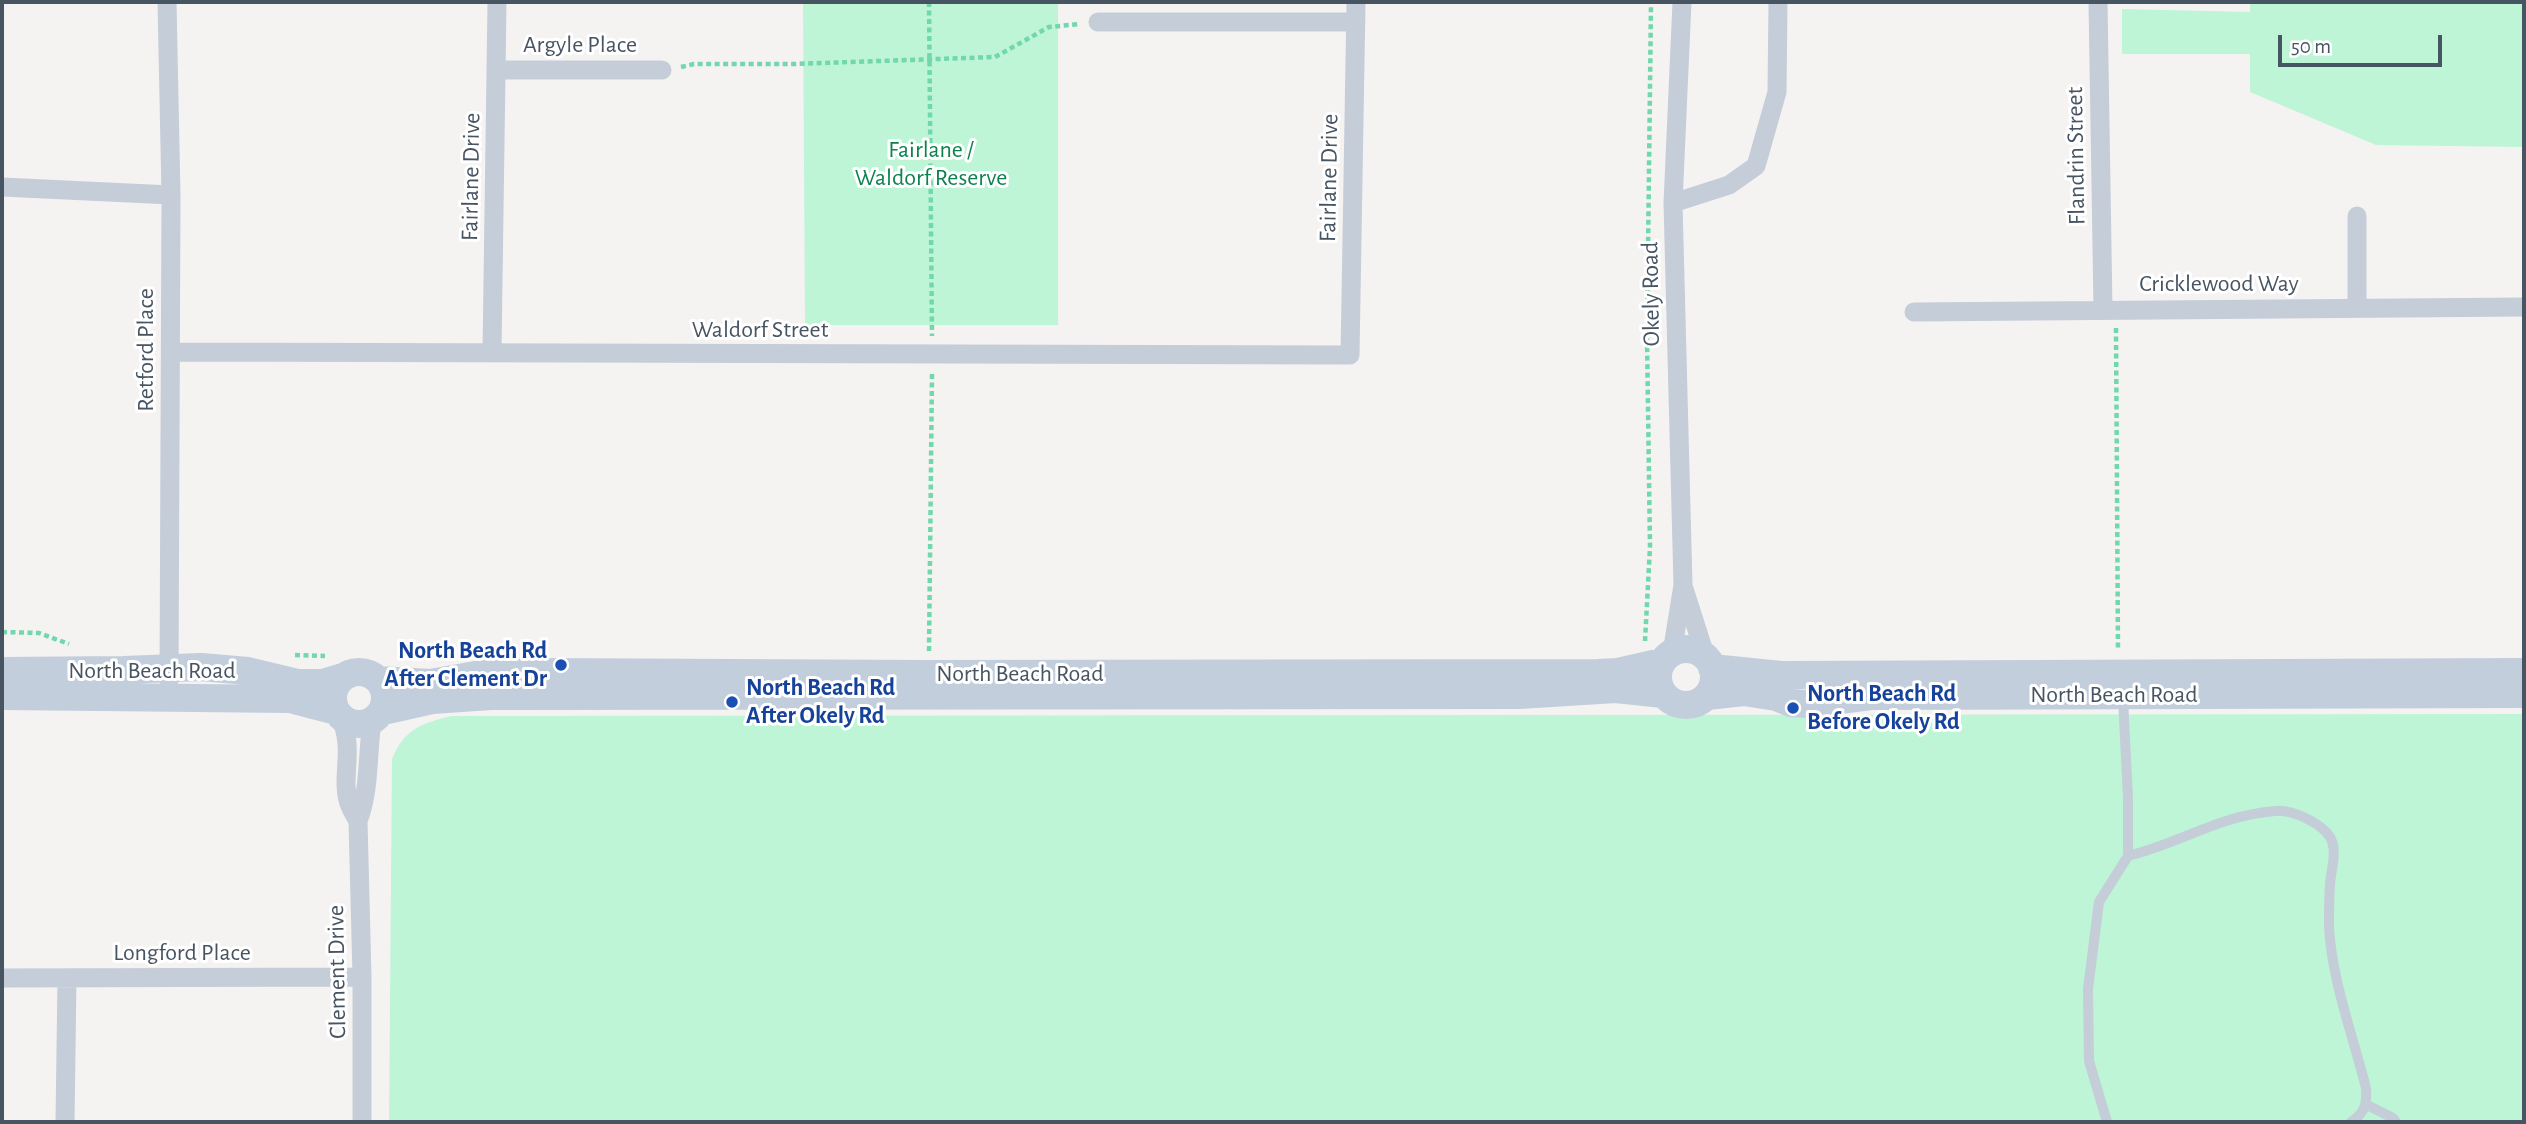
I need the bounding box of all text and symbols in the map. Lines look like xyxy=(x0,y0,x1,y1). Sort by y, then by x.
scale bar xyxy=(2281,21,2446,65)
street label: Argyle Place xyxy=(523,31,637,59)
text: 50 m xyxy=(2291,36,2331,57)
street label: Flandrin Street xyxy=(2060,87,2092,225)
street label: Fairlane Drive xyxy=(455,113,487,241)
street label: Fairlane Drive xyxy=(1313,114,1345,242)
park label: Fairlane / Waldorf Reserve xyxy=(855,136,1007,192)
street label: Okely Road xyxy=(1636,241,1666,347)
street label: Cricklewood Way xyxy=(2139,270,2299,298)
street label: Retford Place xyxy=(132,288,160,412)
street label: Waldorf Street xyxy=(692,316,828,344)
place label: North Beach Rd After Clement Dr xyxy=(384,637,547,693)
street label: North Beach Road xyxy=(68,657,236,685)
marker: North Beach Rd After Clement Dr xyxy=(553,657,569,673)
street label: North Beach Road xyxy=(936,660,1104,688)
place label: North Beach Rd After Okely Rd xyxy=(746,674,895,730)
place label: North Beach Rd Before Okely Rd xyxy=(1807,680,1960,736)
street label: North Beach Road xyxy=(2030,681,2198,709)
marker: North Beach Rd After Okely Rd xyxy=(724,694,740,710)
marker: North Beach Rd Before Okely Rd xyxy=(1785,700,1801,716)
street label: Clement Drive xyxy=(321,905,353,1039)
street label: Longford Place xyxy=(113,939,251,967)

